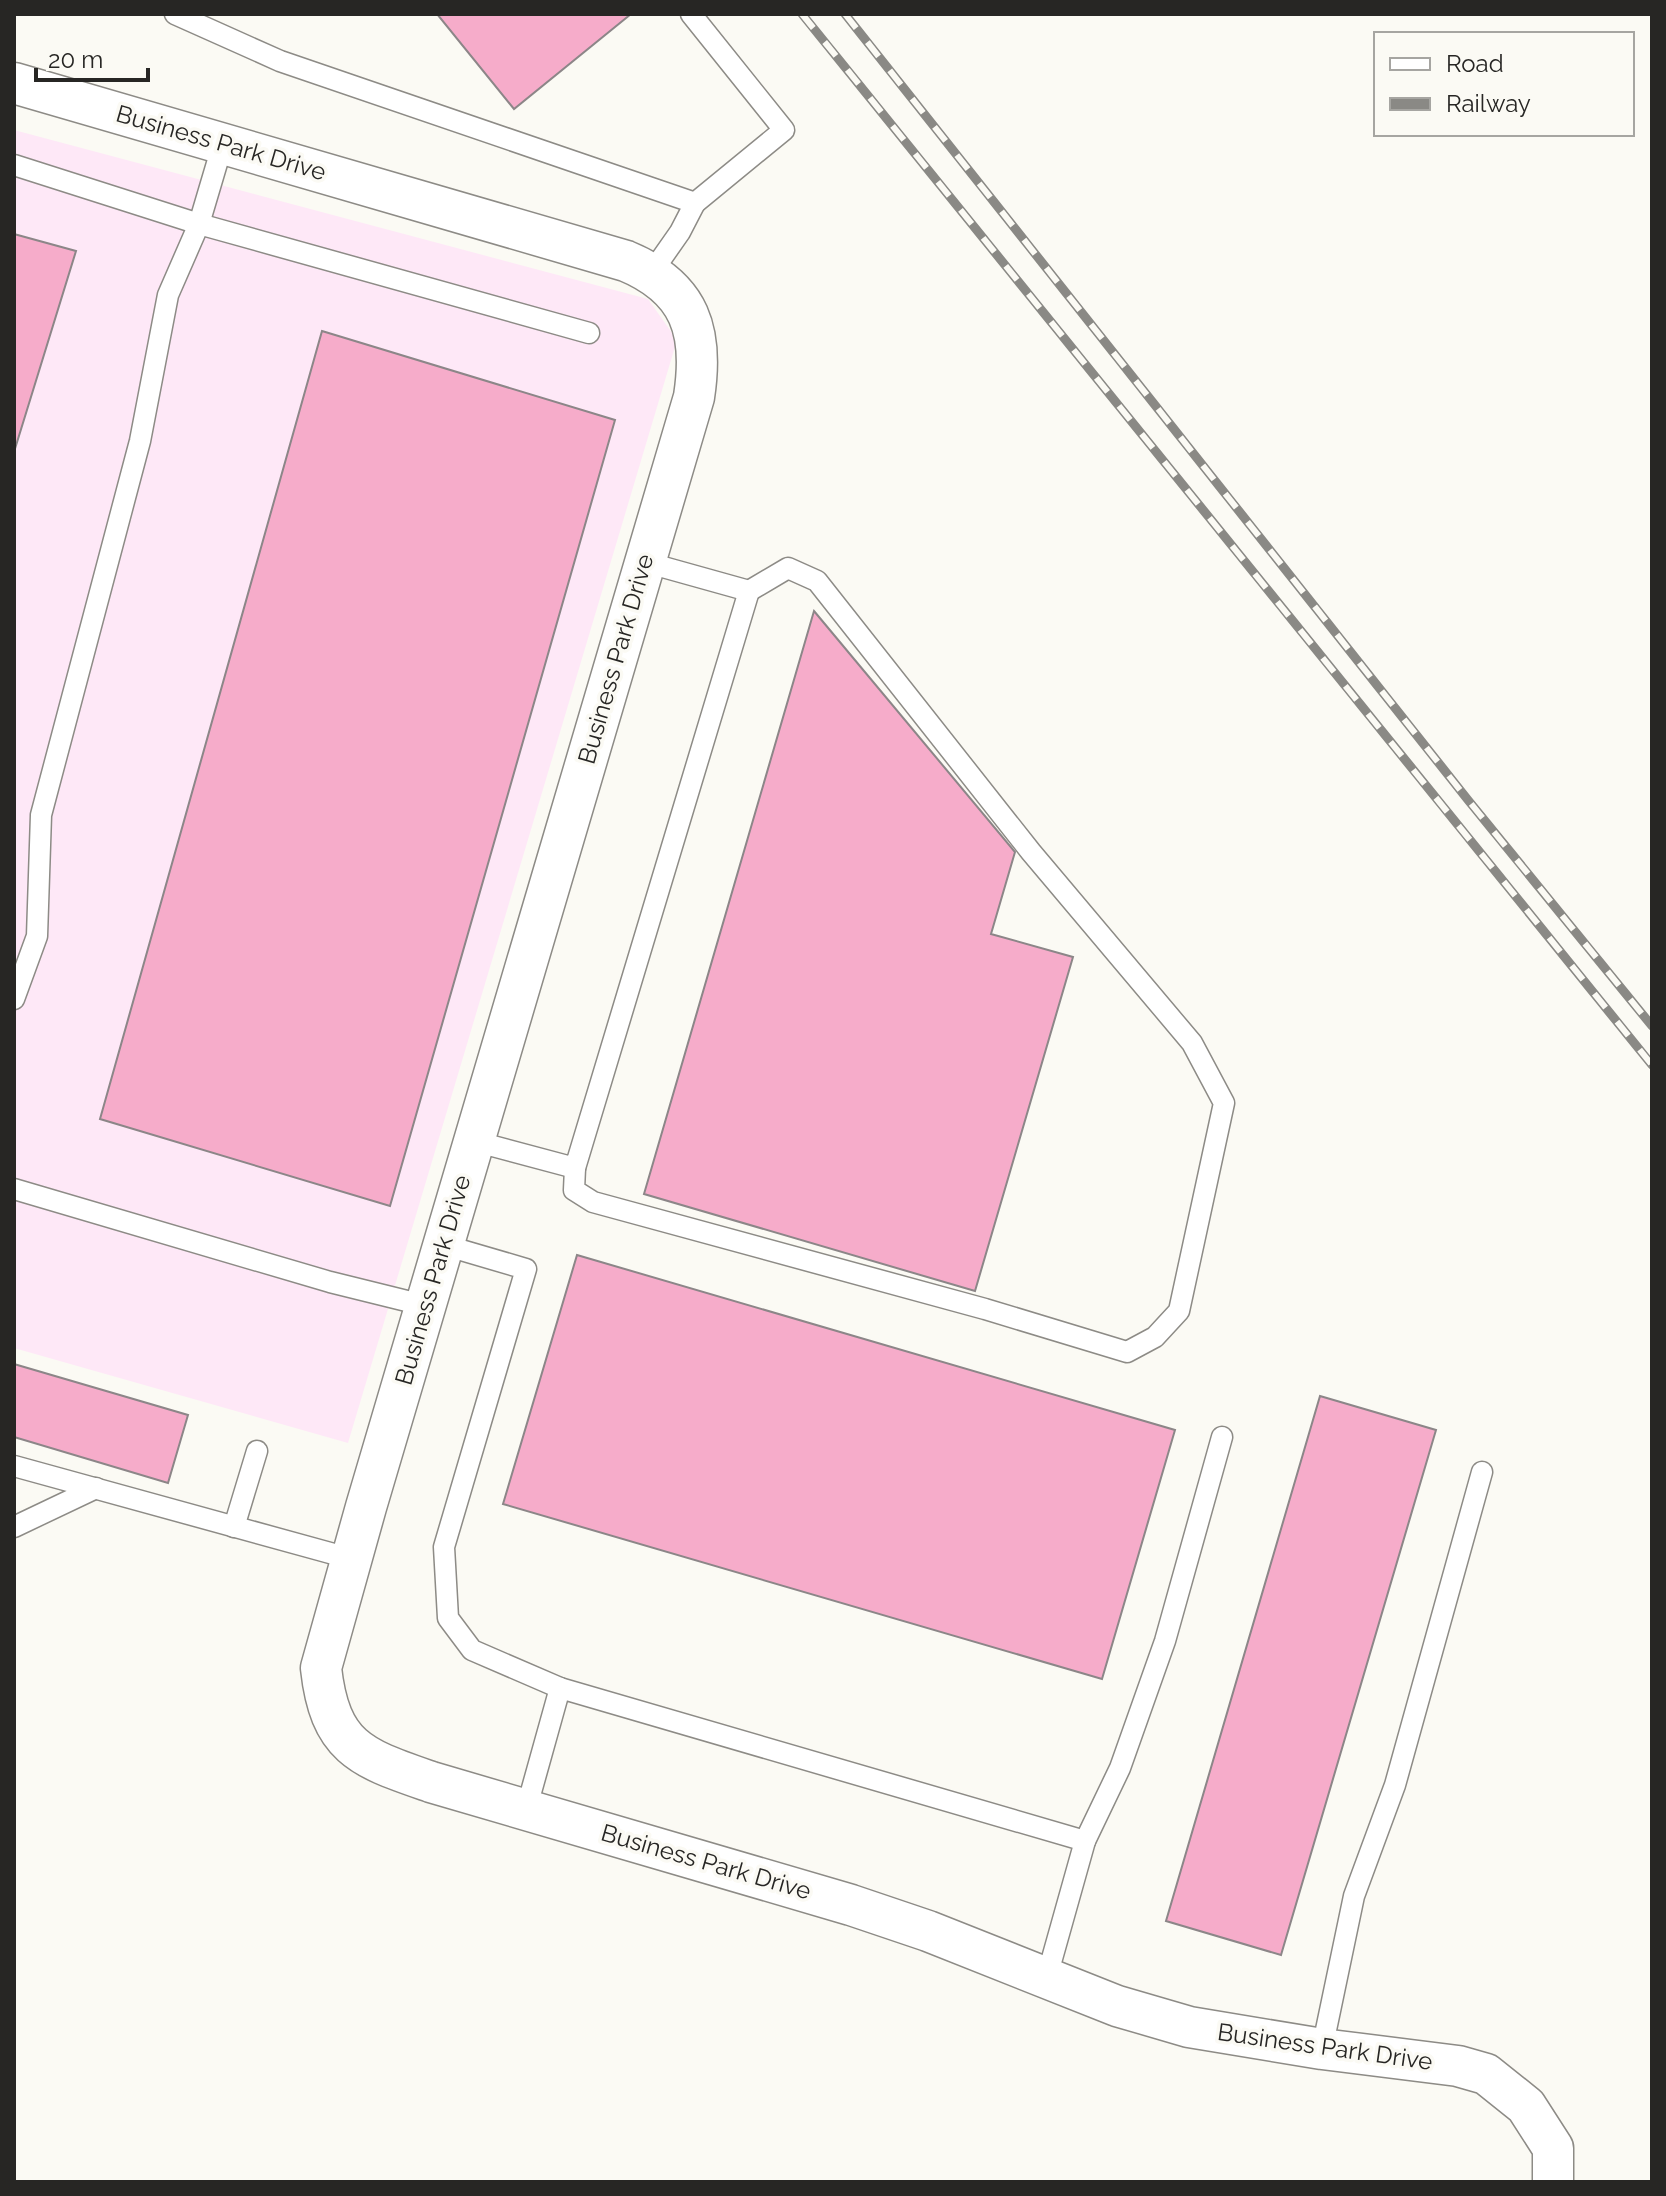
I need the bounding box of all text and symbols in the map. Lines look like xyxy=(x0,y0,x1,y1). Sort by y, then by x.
scale bar xyxy=(36,32,148,82)
legend xyxy=(1374,32,1634,136)
text: 20 m xyxy=(48,45,103,74)
text: Road xyxy=(1446,49,1504,78)
text: Railway xyxy=(1446,89,1531,118)
street label: Business Park Drive xyxy=(113,99,329,186)
street label: Business Park Drive xyxy=(572,551,659,767)
street label: Business Park Drive xyxy=(389,1172,476,1388)
street label: Business Park Drive xyxy=(598,1818,814,1905)
street label: Business Park Drive xyxy=(1216,2017,1434,2076)

